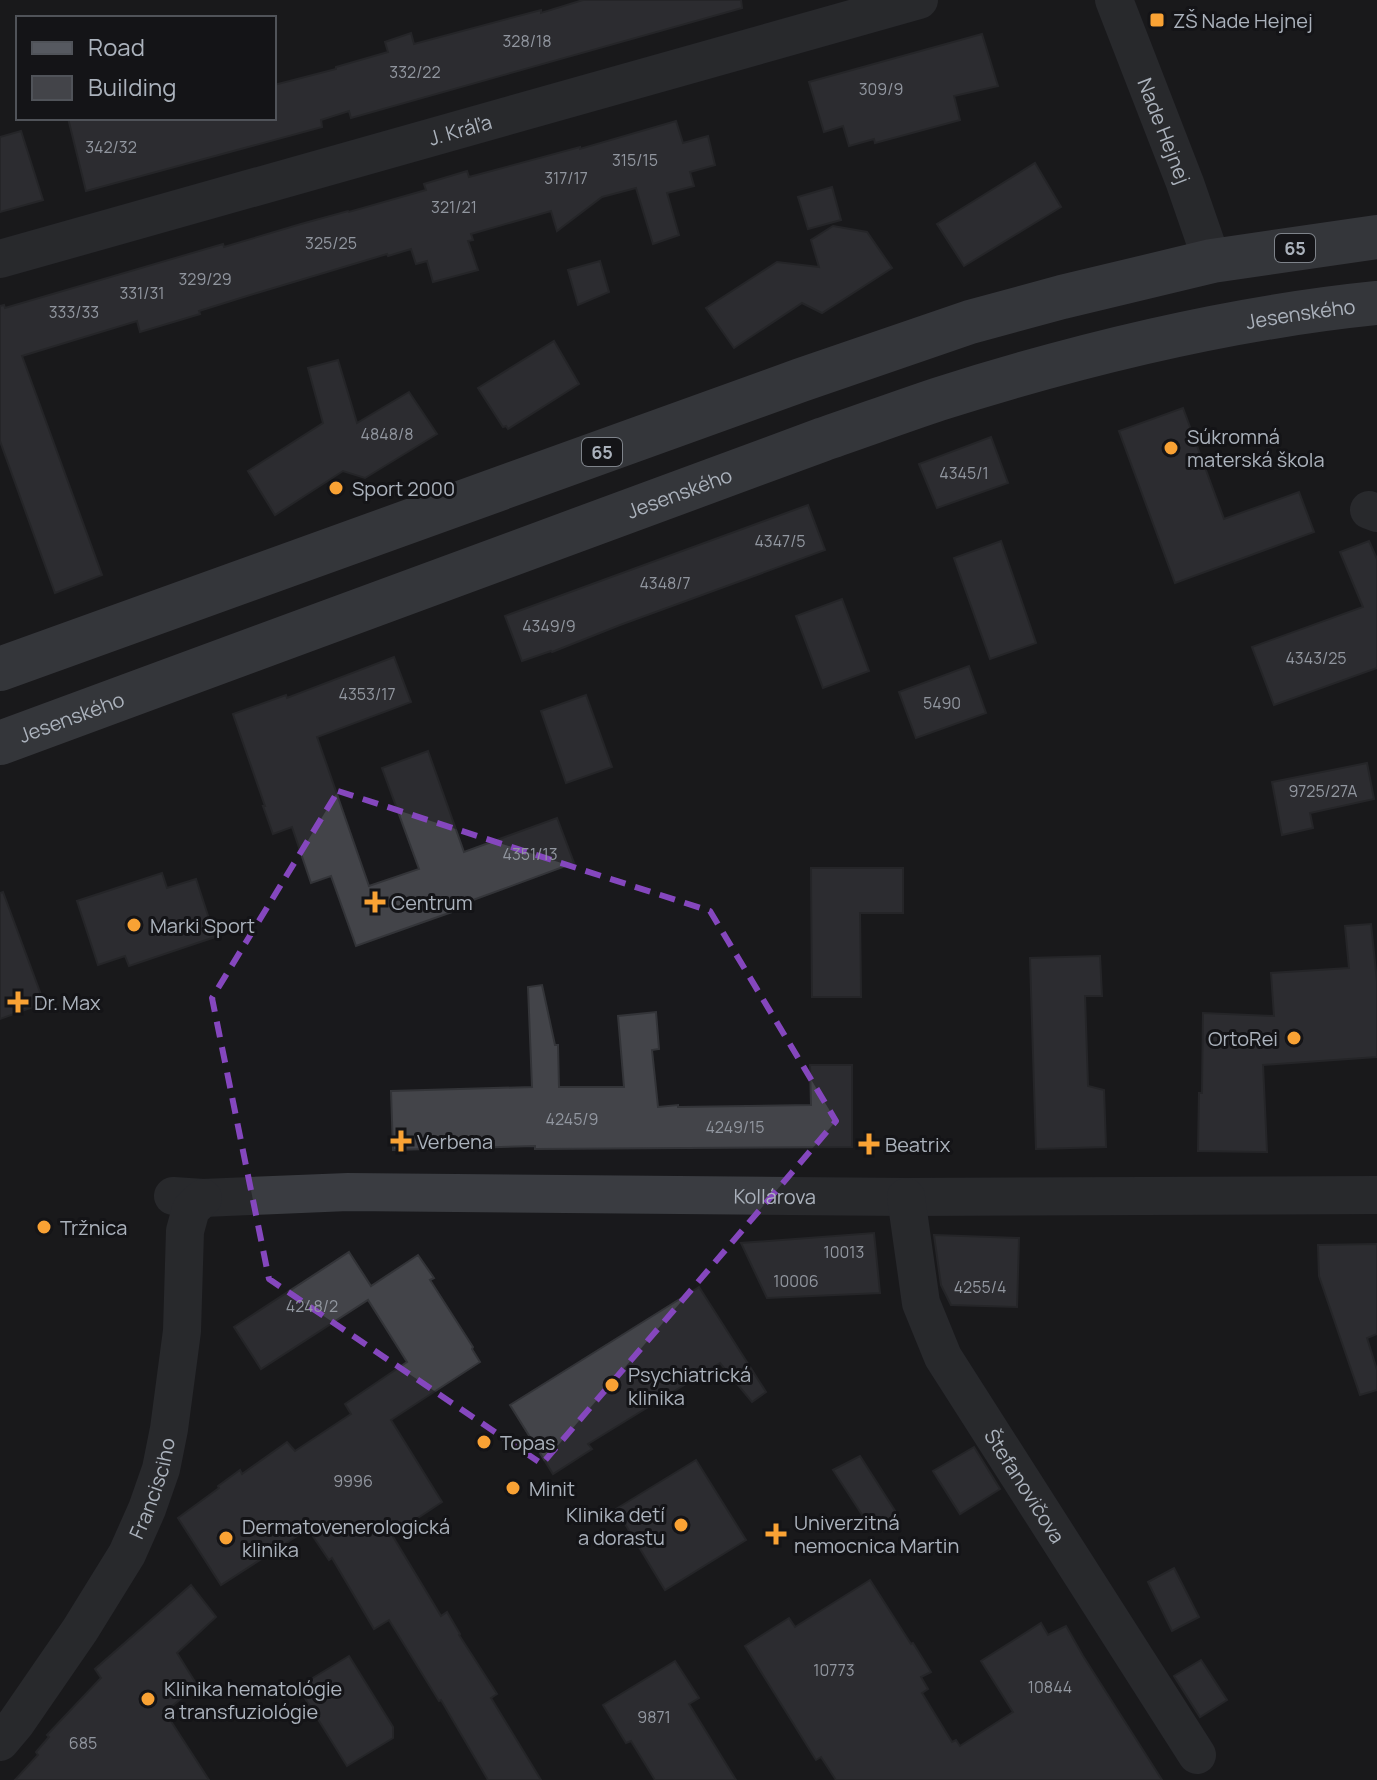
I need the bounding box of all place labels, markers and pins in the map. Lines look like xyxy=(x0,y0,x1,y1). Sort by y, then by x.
place label: ZŠ Nade Hejnej xyxy=(1173,7,1313,34)
marker: ZŠ Nade Hejnej xyxy=(1148,11,1166,29)
place label: Súkromná materská škola xyxy=(1187,423,1325,473)
marker: Súkromná materská škola xyxy=(1162,439,1180,457)
place label: Sport 2000 xyxy=(352,475,455,502)
marker: Sport 2000 xyxy=(327,479,345,497)
place label: Centrum xyxy=(391,889,473,916)
marker: Centrum xyxy=(366,893,384,911)
place label: Marki Sport xyxy=(150,912,255,939)
marker: Marki Sport xyxy=(125,916,143,934)
place label: Dr. Max xyxy=(34,989,101,1016)
marker: Dr. Max xyxy=(9,993,27,1011)
place label: OrtoRei xyxy=(1208,1025,1278,1052)
marker: OrtoRei xyxy=(1285,1029,1303,1047)
place label: Verbena xyxy=(417,1128,493,1155)
place label: Beatrix xyxy=(885,1131,951,1158)
marker: Verbena xyxy=(392,1132,410,1150)
marker: Beatrix xyxy=(860,1135,878,1153)
place label: Tržnica xyxy=(60,1214,127,1241)
marker: Tržnica xyxy=(35,1218,53,1236)
place label: Psychiatrická klinika xyxy=(628,1361,751,1411)
marker: Psychiatrická klinika xyxy=(603,1376,621,1394)
place label: Topas xyxy=(500,1429,556,1456)
marker: Topas xyxy=(475,1433,493,1451)
place label: Minit xyxy=(529,1475,575,1502)
marker: Minit xyxy=(504,1479,522,1497)
place label: Klinika detí a dorastu xyxy=(566,1501,665,1551)
place label: Univerzitná nemocnica Martin xyxy=(794,1509,959,1559)
place label: Dermatovenerologická klinika xyxy=(242,1513,450,1563)
marker: Klinika detí a dorastu xyxy=(672,1516,690,1534)
marker: Univerzitná nemocnica Martin xyxy=(765,1523,787,1545)
marker: Dermatovenerologická klinika xyxy=(217,1529,235,1547)
place label: Klinika hematológie a transfuziológie xyxy=(164,1675,342,1725)
marker: Klinika hematológie a transfuziológie xyxy=(139,1690,157,1708)

